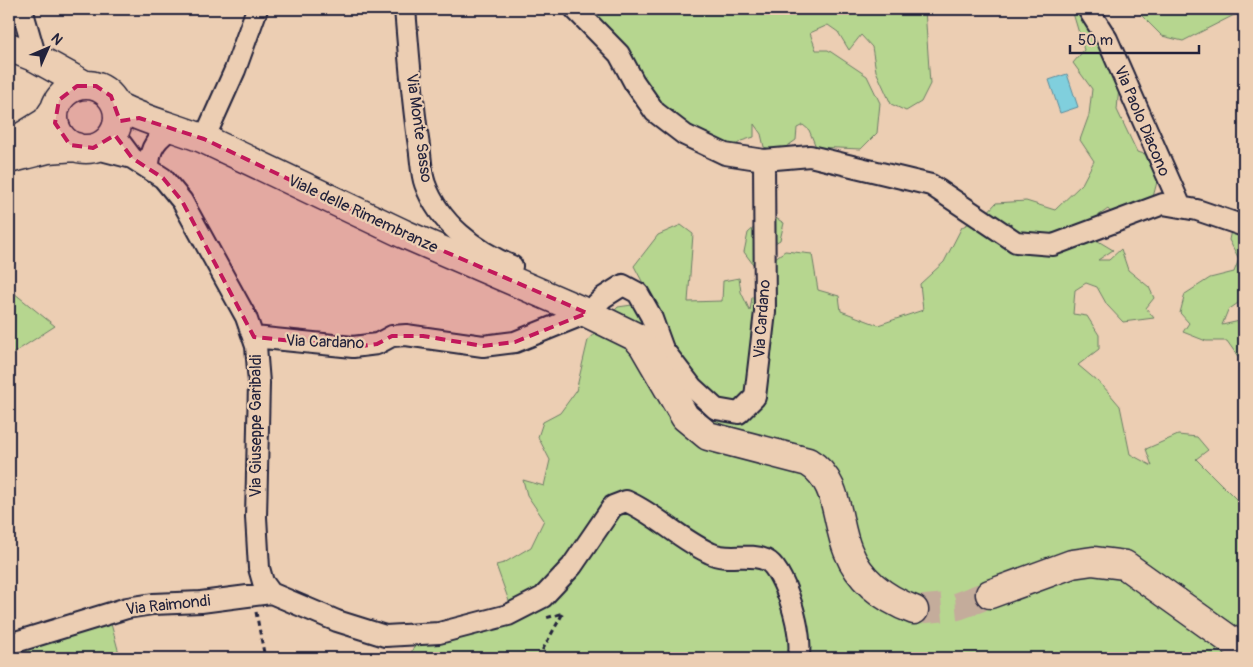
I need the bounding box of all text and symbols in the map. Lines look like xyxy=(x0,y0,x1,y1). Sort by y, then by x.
north arrow xyxy=(22,22,72,72)
scale bar xyxy=(1070,22,1199,54)
text: N xyxy=(47,30,66,49)
text: 50 m xyxy=(1078,31,1113,50)
street label: Via Paolo Diacono xyxy=(1110,63,1174,180)
street label: Via Monte Sasso xyxy=(401,72,437,184)
street label: Viale delle Rimembranze xyxy=(285,170,441,258)
street label: Via Cardano xyxy=(749,279,775,359)
street label: Via Cardano xyxy=(285,331,365,353)
street label: Via Giuseppe Garibaldi xyxy=(246,354,266,497)
street label: Via Raimondi xyxy=(125,591,211,619)

